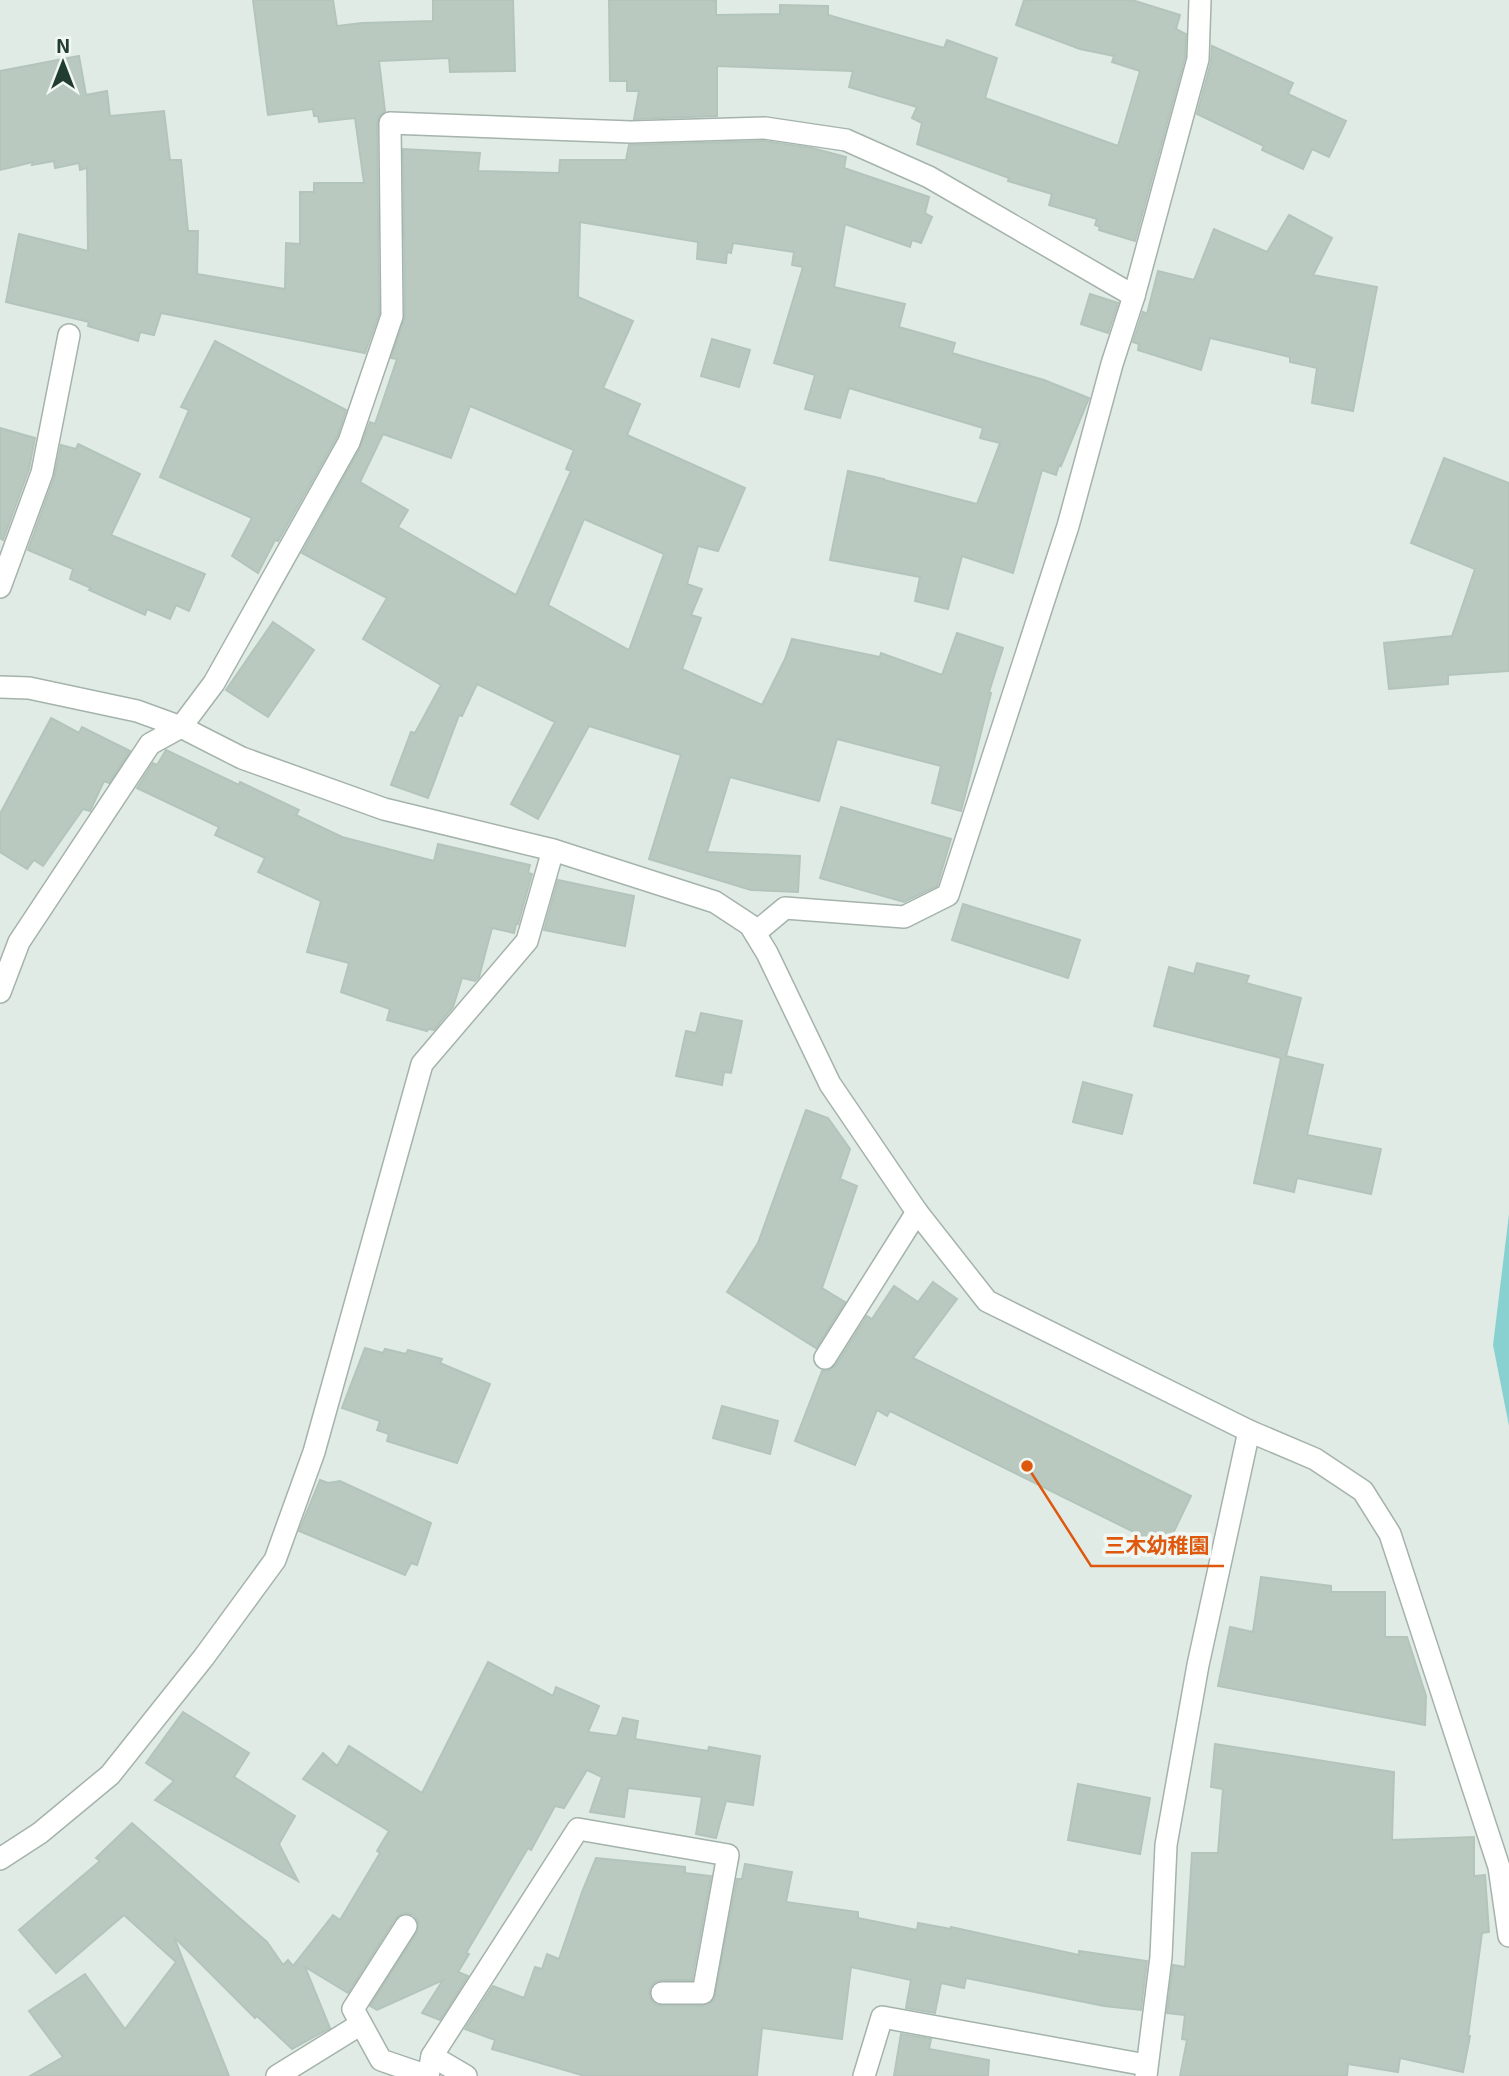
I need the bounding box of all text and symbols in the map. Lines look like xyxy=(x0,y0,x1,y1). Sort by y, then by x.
north arrow xyxy=(28,28,98,98)
text: N xyxy=(56,34,70,57)
callout: 三木幼稚園 xyxy=(1091,1524,1224,1566)
text: 三木幼稚園 xyxy=(1105,1532,1210,1557)

